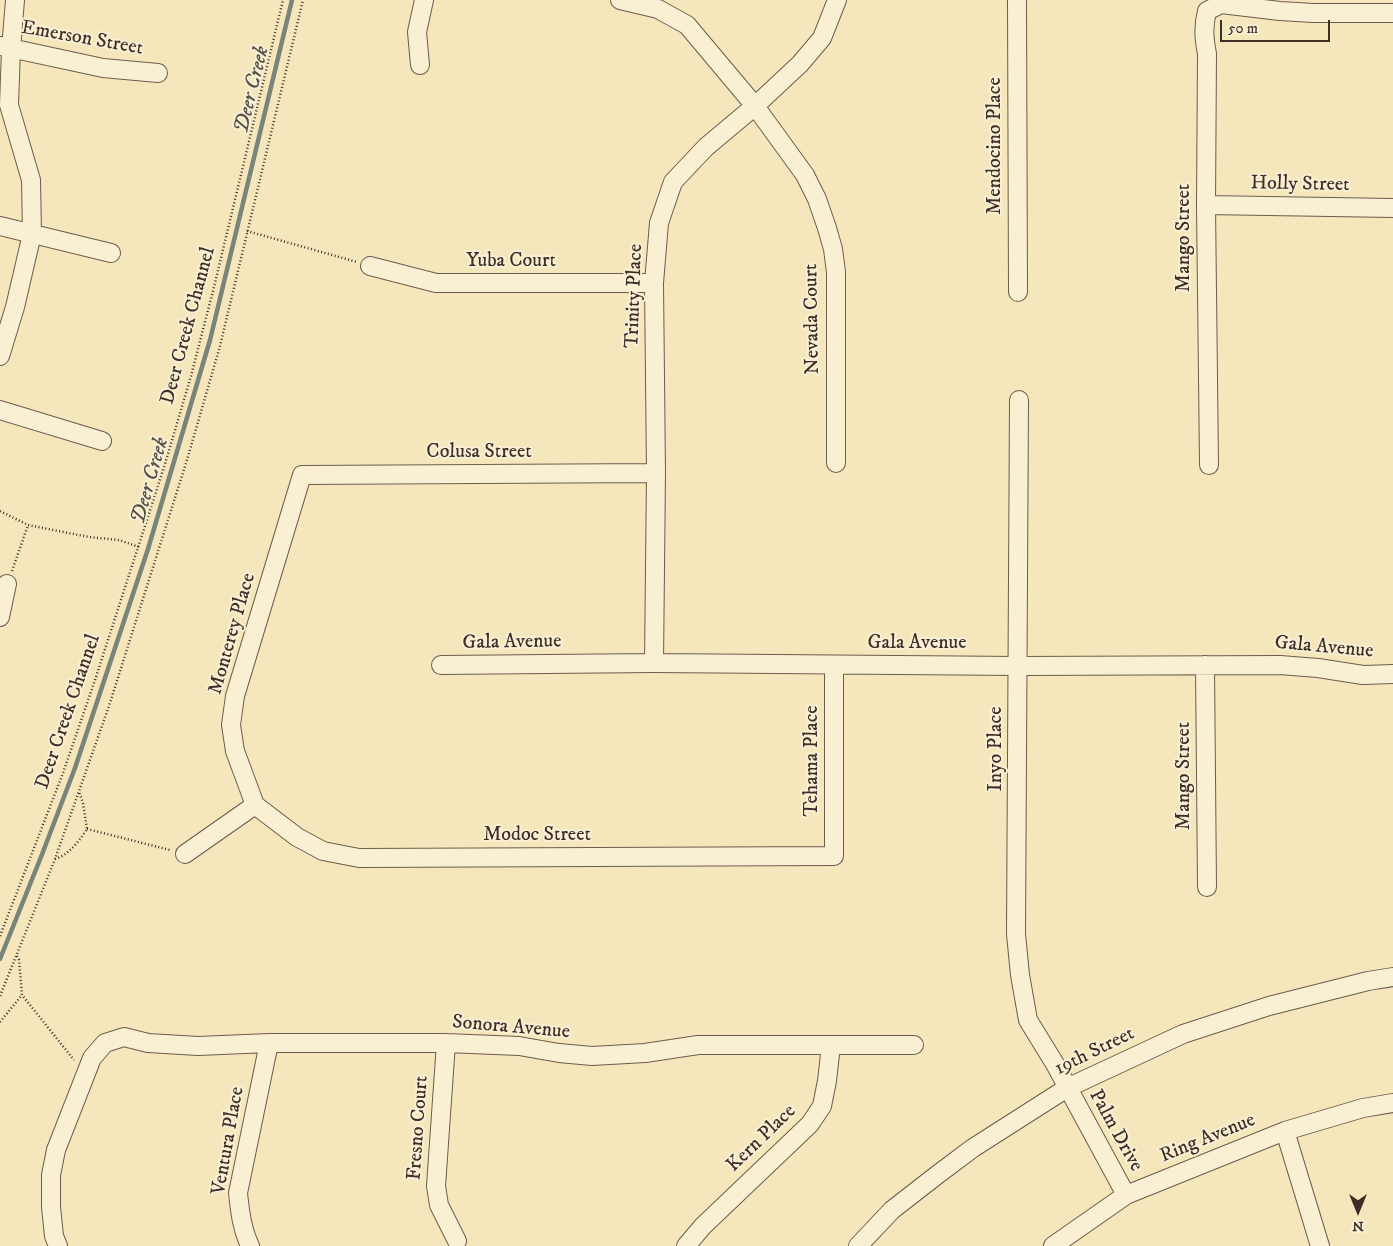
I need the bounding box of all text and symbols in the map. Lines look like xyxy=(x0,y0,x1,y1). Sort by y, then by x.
scale bar xyxy=(1223,10,1333,42)
street label: Emerson Street xyxy=(19,16,145,62)
text: 50 m xyxy=(1228,19,1258,38)
water label: Deer Creek xyxy=(230,44,276,136)
street label: Mendocino Place xyxy=(984,77,1008,215)
street label: Holly Street xyxy=(1250,172,1350,198)
street label: Mango Street xyxy=(1173,184,1197,292)
street label: Trinity Place xyxy=(621,243,649,349)
street label: Deer Creek Channel xyxy=(156,245,222,407)
street label: Yuba Court xyxy=(466,250,556,274)
street label: Nevada Court xyxy=(800,263,826,375)
water label: Deer Creek xyxy=(127,435,175,527)
street label: Colusa Street xyxy=(426,441,532,465)
street label: Monterey Place xyxy=(204,571,262,697)
street label: Gala Avenue xyxy=(462,630,562,656)
street label: Deer Creek Channel xyxy=(31,632,107,792)
street label: Gala Avenue xyxy=(868,632,966,656)
street label: Gala Avenue xyxy=(1274,632,1374,664)
street label: Tehama Place xyxy=(801,705,825,817)
street label: Inyo Place xyxy=(985,707,1009,791)
street label: Mango Street xyxy=(1173,722,1197,830)
street label: Modoc Street xyxy=(483,824,591,848)
street label: Sonora Avenue xyxy=(451,1011,571,1045)
street label: 19th Street xyxy=(1051,1022,1139,1082)
street label: Fresno Court xyxy=(403,1075,435,1181)
street label: Ventura Place xyxy=(208,1085,250,1197)
street label: Palm Drive xyxy=(1083,1086,1147,1176)
street label: Kern Place xyxy=(722,1100,802,1178)
street label: Ring Avenue xyxy=(1157,1109,1259,1169)
north arrow xyxy=(1333,1186,1383,1236)
text: N xyxy=(1352,1217,1364,1235)

